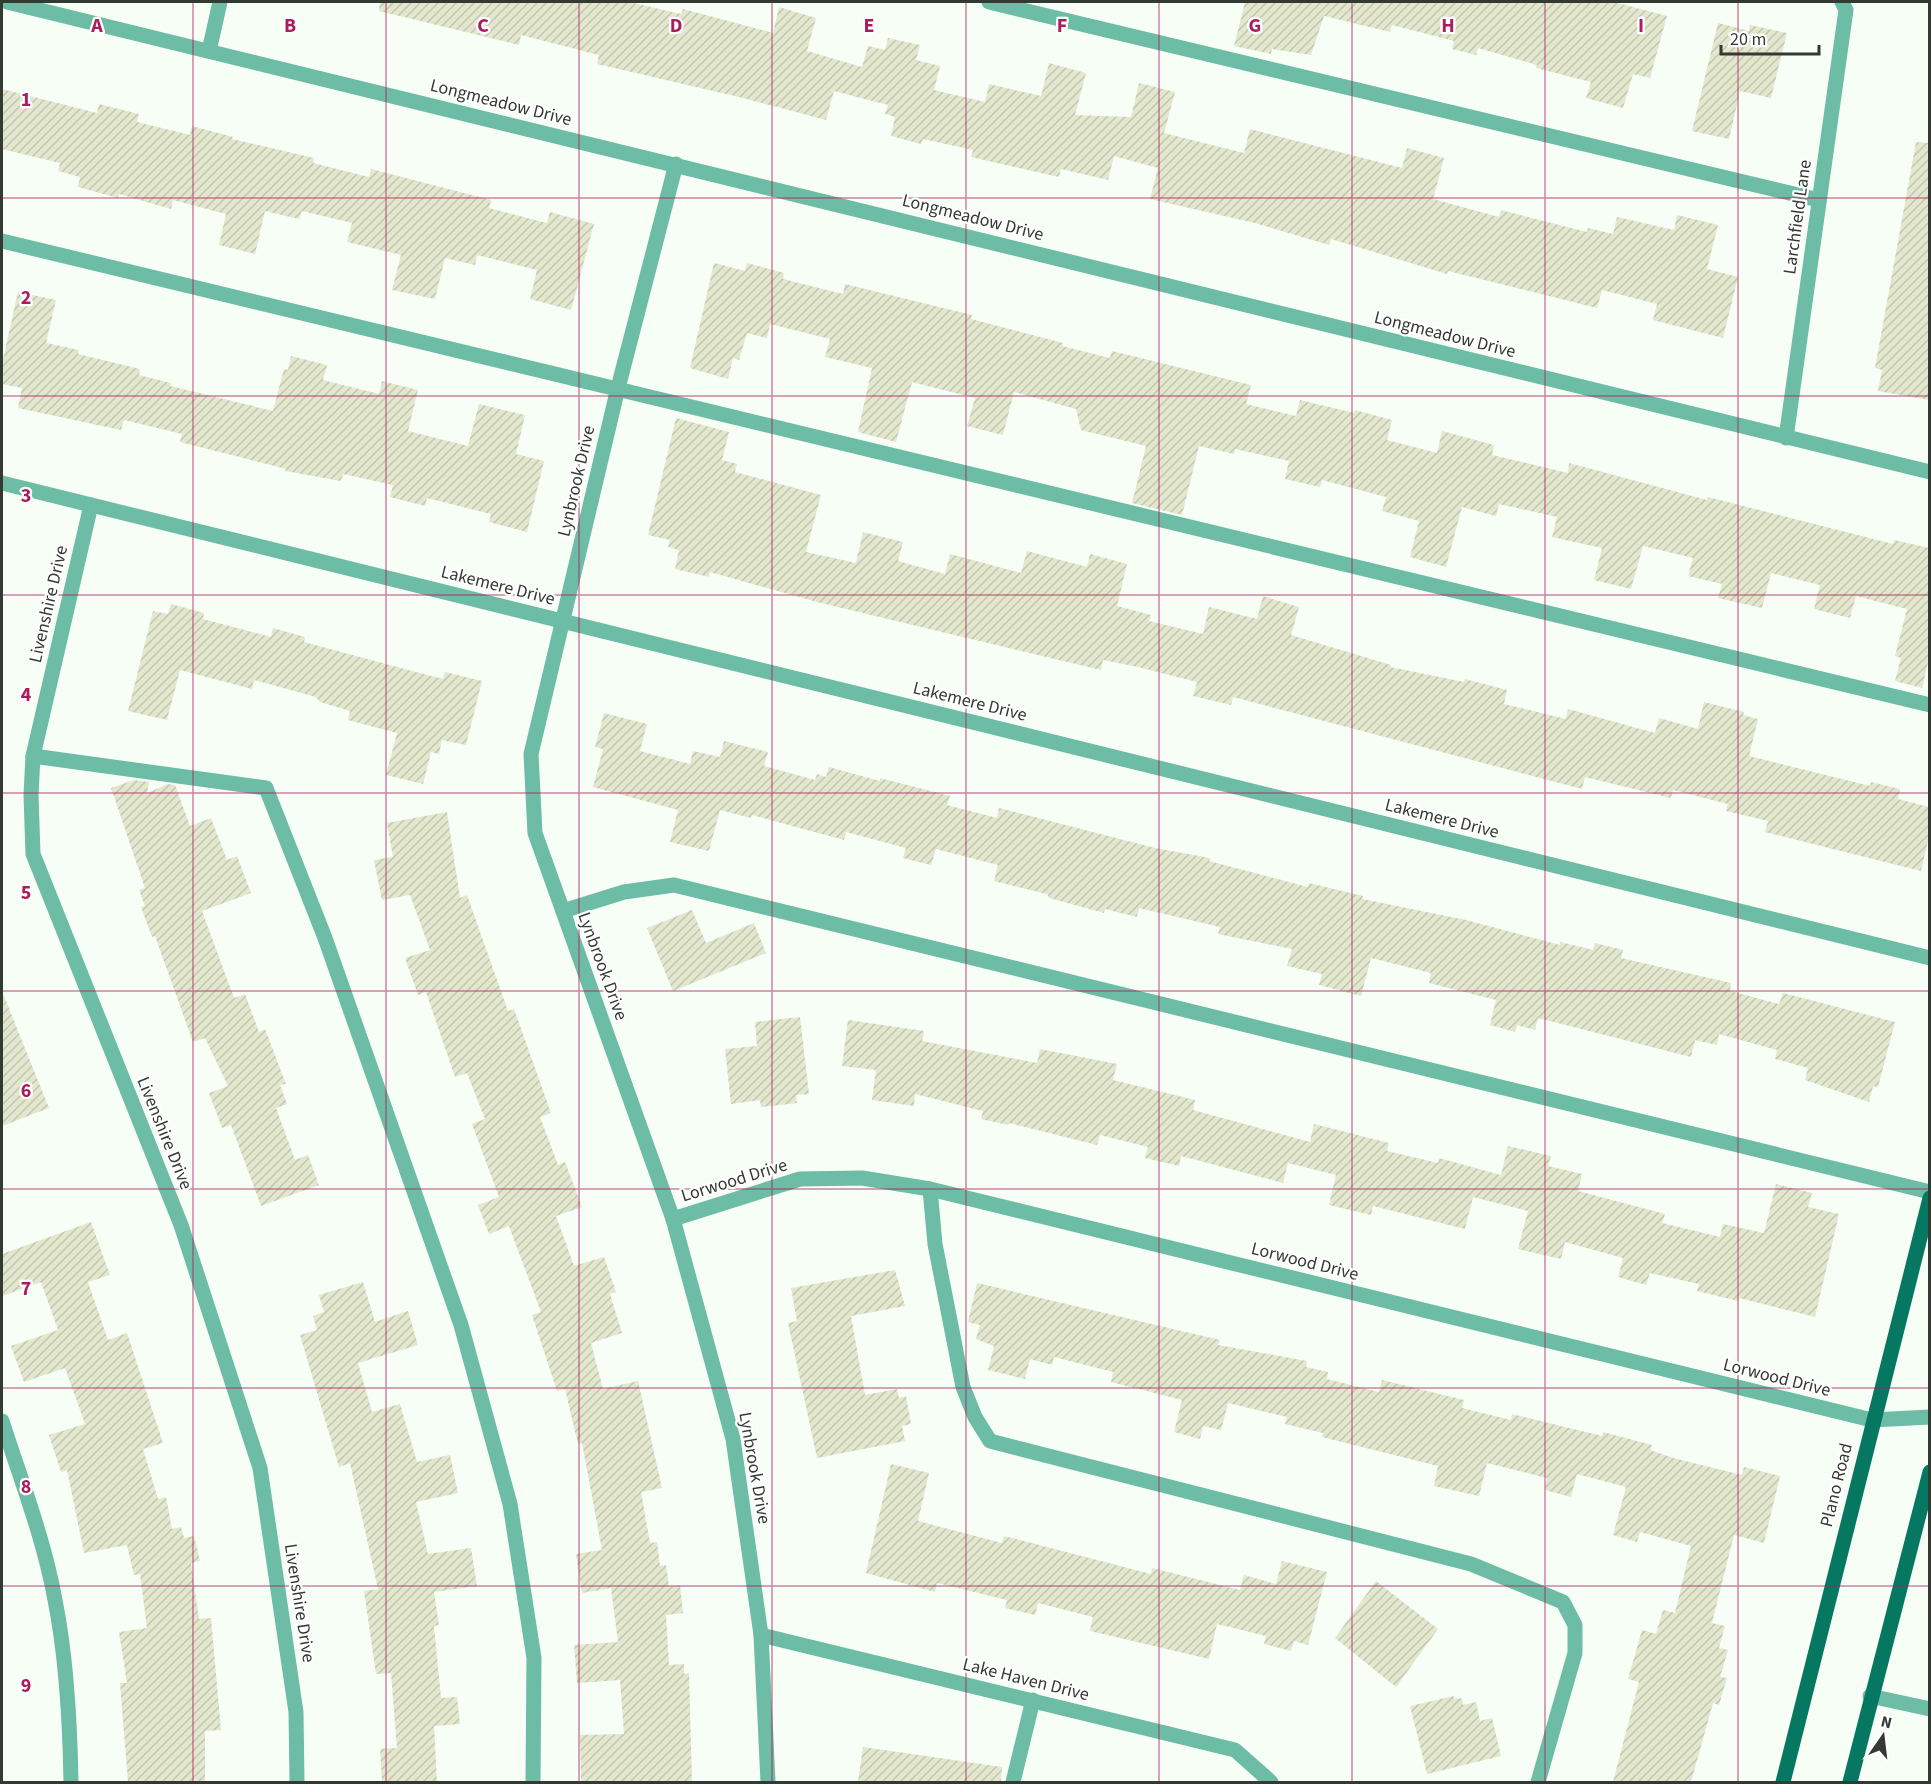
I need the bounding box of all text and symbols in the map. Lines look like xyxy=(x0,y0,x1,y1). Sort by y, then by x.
text: A xyxy=(90,12,103,40)
text: B xyxy=(284,12,296,40)
text: C xyxy=(477,12,489,40)
text: D xyxy=(670,12,682,40)
text: E xyxy=(864,12,874,40)
text: F xyxy=(1057,12,1067,40)
text: G xyxy=(1249,12,1261,40)
text: H xyxy=(1441,12,1455,40)
text: I xyxy=(1638,12,1644,40)
scale bar xyxy=(1721,18,1818,56)
text: 20 m xyxy=(1730,27,1766,52)
street label: Longmeadow Drive xyxy=(427,73,574,132)
text: 1 xyxy=(21,86,31,114)
street label: Larchfield Lane xyxy=(1777,158,1818,276)
street label: Longmeadow Drive xyxy=(899,188,1046,247)
text: 2 xyxy=(21,284,31,312)
street label: Longmeadow Drive xyxy=(1371,305,1518,364)
street label: Lynbrook Drive xyxy=(552,423,601,539)
text: 3 xyxy=(21,482,31,510)
street label: Livenshire Drive xyxy=(23,543,74,665)
street label: Lakemere Drive xyxy=(438,559,558,612)
street label: Lakemere Drive xyxy=(910,675,1030,728)
text: 4 xyxy=(21,681,32,709)
street label: Lakemere Drive xyxy=(1382,792,1502,845)
text: 5 xyxy=(21,879,31,907)
street label: Lynbrook Drive xyxy=(571,909,634,1024)
street label: Livenshire Drive xyxy=(131,1073,199,1193)
text: 6 xyxy=(21,1077,31,1105)
street label: Lorwood Drive xyxy=(678,1152,790,1208)
street label: Lorwood Drive xyxy=(1249,1236,1361,1287)
text: 7 xyxy=(21,1275,31,1303)
street label: Lorwood Drive xyxy=(1721,1352,1833,1403)
street label: Lynbrook Drive xyxy=(732,1410,777,1526)
street label: Plano Road xyxy=(1814,1441,1859,1530)
text: 8 xyxy=(21,1473,31,1501)
street label: Livenshire Drive xyxy=(278,1542,321,1664)
street label: Lake Haven Drive xyxy=(960,1652,1092,1707)
text: 9 xyxy=(21,1672,31,1700)
north arrow xyxy=(1853,1706,1913,1766)
text: N xyxy=(1879,1710,1894,1734)

